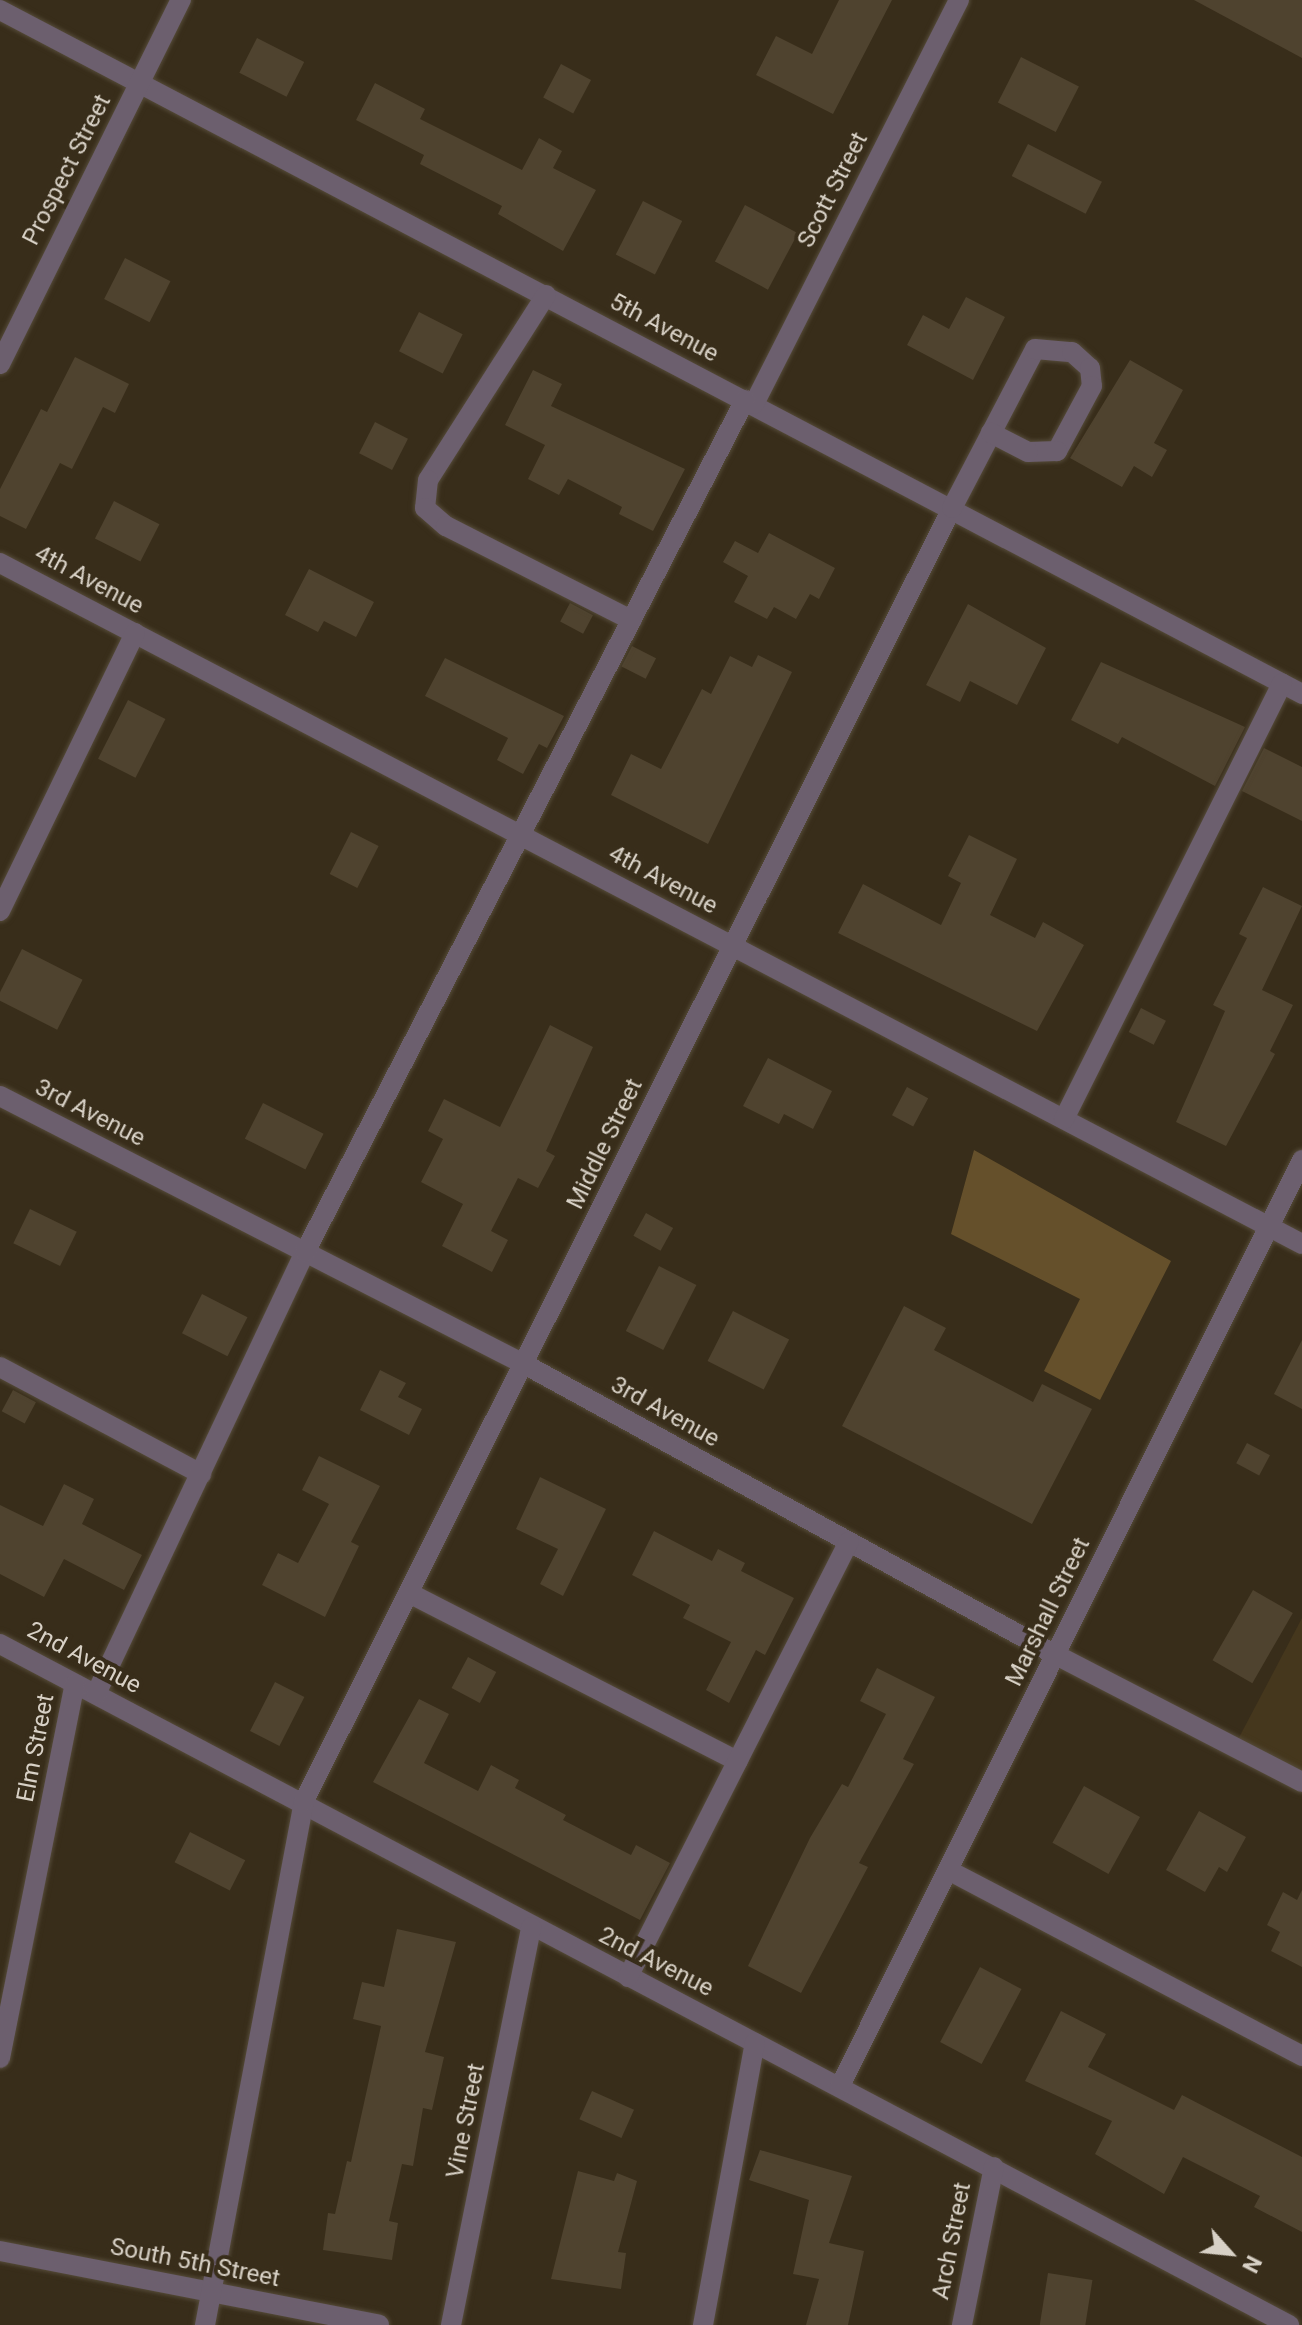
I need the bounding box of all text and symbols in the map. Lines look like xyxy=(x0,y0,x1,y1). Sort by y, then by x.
street label: Prospect Street xyxy=(17,90,117,250)
street label: Scott Street xyxy=(792,128,874,252)
street label: 5th Avenue xyxy=(605,287,723,369)
street label: 4th Avenue xyxy=(30,539,148,621)
street label: 4th Avenue xyxy=(604,839,722,921)
street label: 3rd Avenue xyxy=(30,1073,150,1153)
street label: Middle Street xyxy=(561,1074,649,1214)
street label: 3rd Avenue xyxy=(606,1370,724,1454)
street label: Marshall Street xyxy=(1000,1533,1096,1691)
street label: 2nd Avenue xyxy=(22,1616,146,1700)
street label: Elm Street xyxy=(11,1691,61,1805)
street label: 2nd Avenue xyxy=(594,1921,718,2003)
street label: Vine Street xyxy=(441,2061,491,2181)
street label: Arch Street xyxy=(927,2180,977,2302)
north arrow xyxy=(1190,2213,1270,2293)
street label: South 5th Street xyxy=(108,2232,282,2294)
text: N xyxy=(1237,2252,1266,2277)

